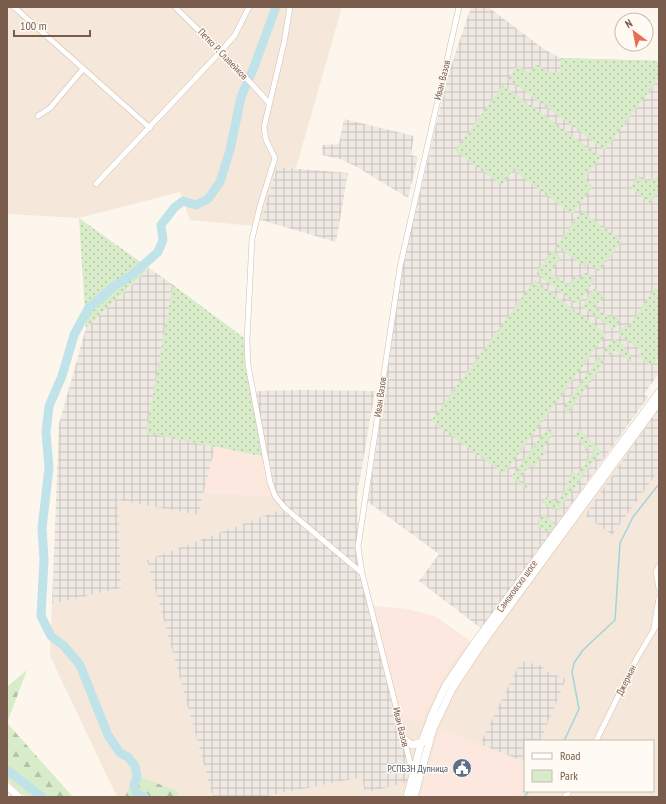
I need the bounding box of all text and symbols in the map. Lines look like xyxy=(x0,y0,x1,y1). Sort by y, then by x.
scale bar xyxy=(14,12,90,38)
north arrow xyxy=(614,12,654,52)
text: N xyxy=(622,16,635,31)
text: 100 m xyxy=(20,18,47,33)
street label: Петко Р. Славейков xyxy=(195,26,251,82)
street label: Иван Вазов xyxy=(431,59,453,101)
street label: Иван Вазов xyxy=(371,376,389,418)
street label: Самоковско шосе xyxy=(494,557,540,615)
street label: Джерман xyxy=(613,662,639,698)
street label: Иван Вазов xyxy=(390,706,412,748)
legend xyxy=(524,740,654,792)
text: Road xyxy=(560,748,580,763)
public building icon: РСПБЗН Дупница xyxy=(451,757,473,779)
place label: РСПБЗН Дупница xyxy=(387,762,448,775)
text: Park xyxy=(560,768,578,783)

